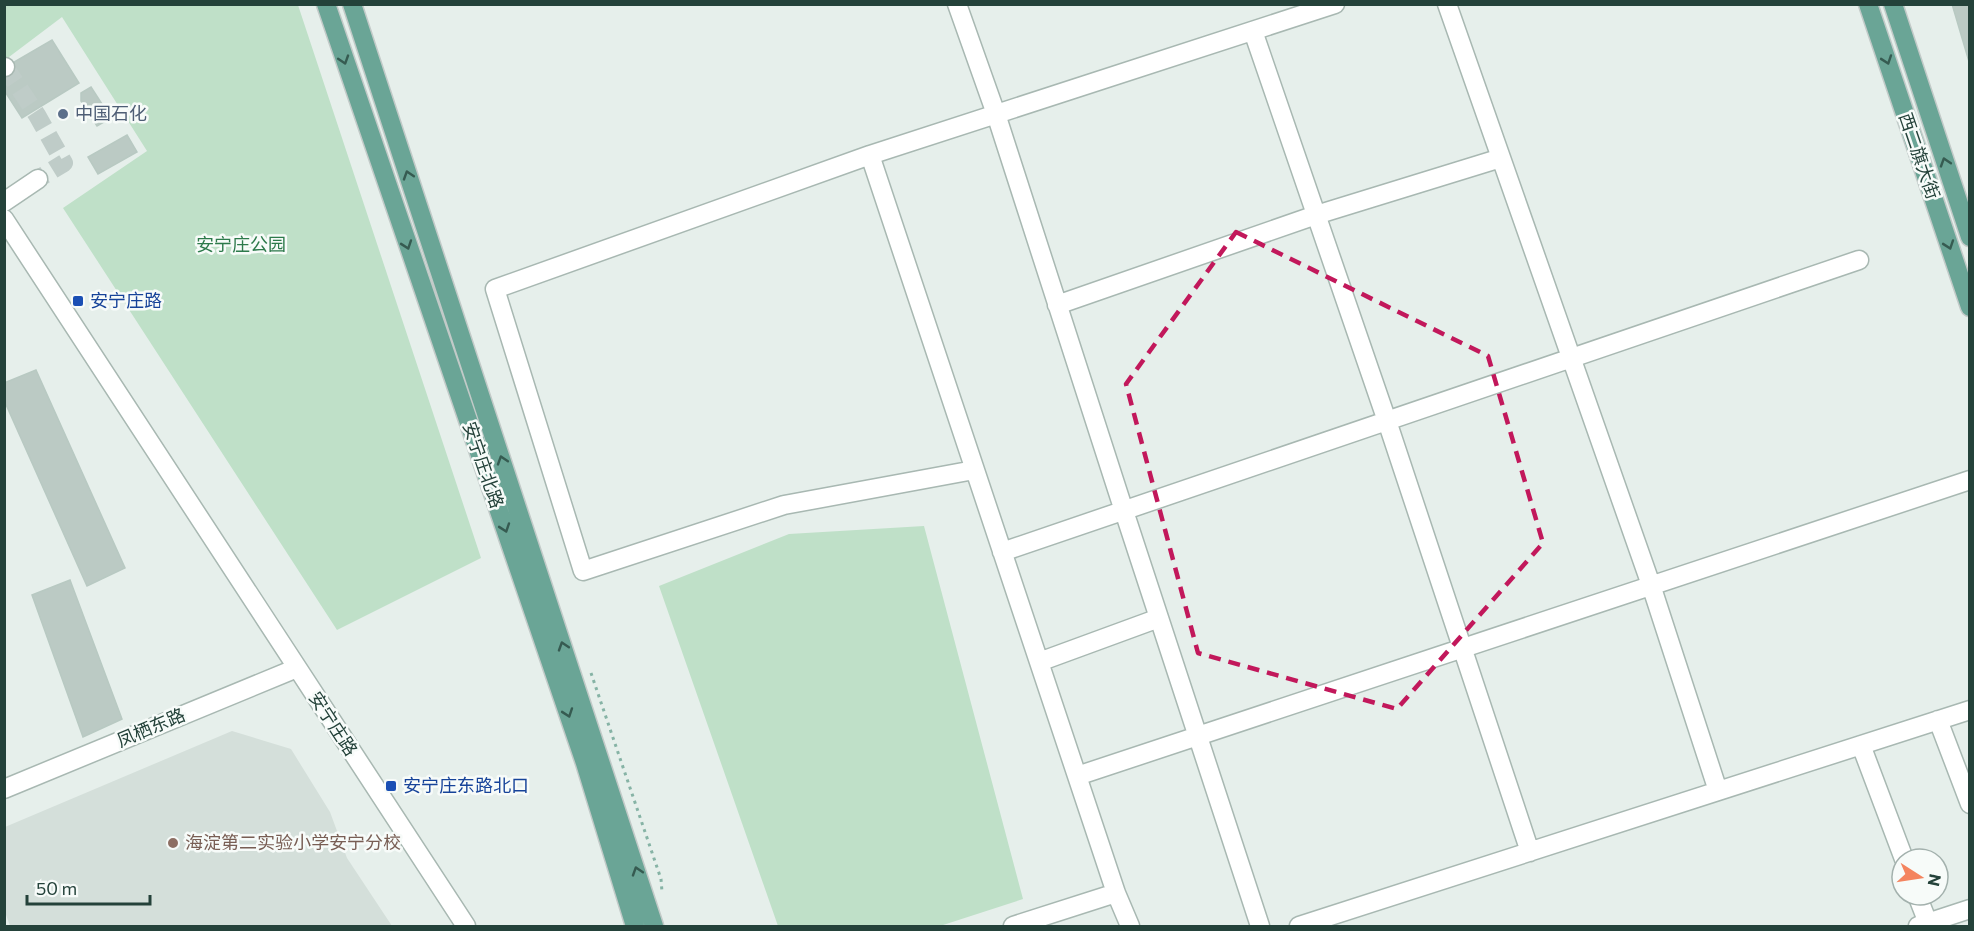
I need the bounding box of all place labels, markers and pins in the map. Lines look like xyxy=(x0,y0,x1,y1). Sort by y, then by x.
place label: 中国石化 xyxy=(75,102,147,124)
marker: 中国石化 xyxy=(56,107,70,121)
place label: 安宁庄路 xyxy=(90,289,162,311)
marker: 安宁庄路 xyxy=(71,294,85,308)
place label: 安宁庄东路北口 xyxy=(403,774,529,796)
marker: 安宁庄东路北口 xyxy=(384,779,398,793)
place label: 海淀第二实验小学安宁分校 xyxy=(185,831,401,853)
marker: 海淀第二实验小学安宁分校 xyxy=(166,836,180,850)

